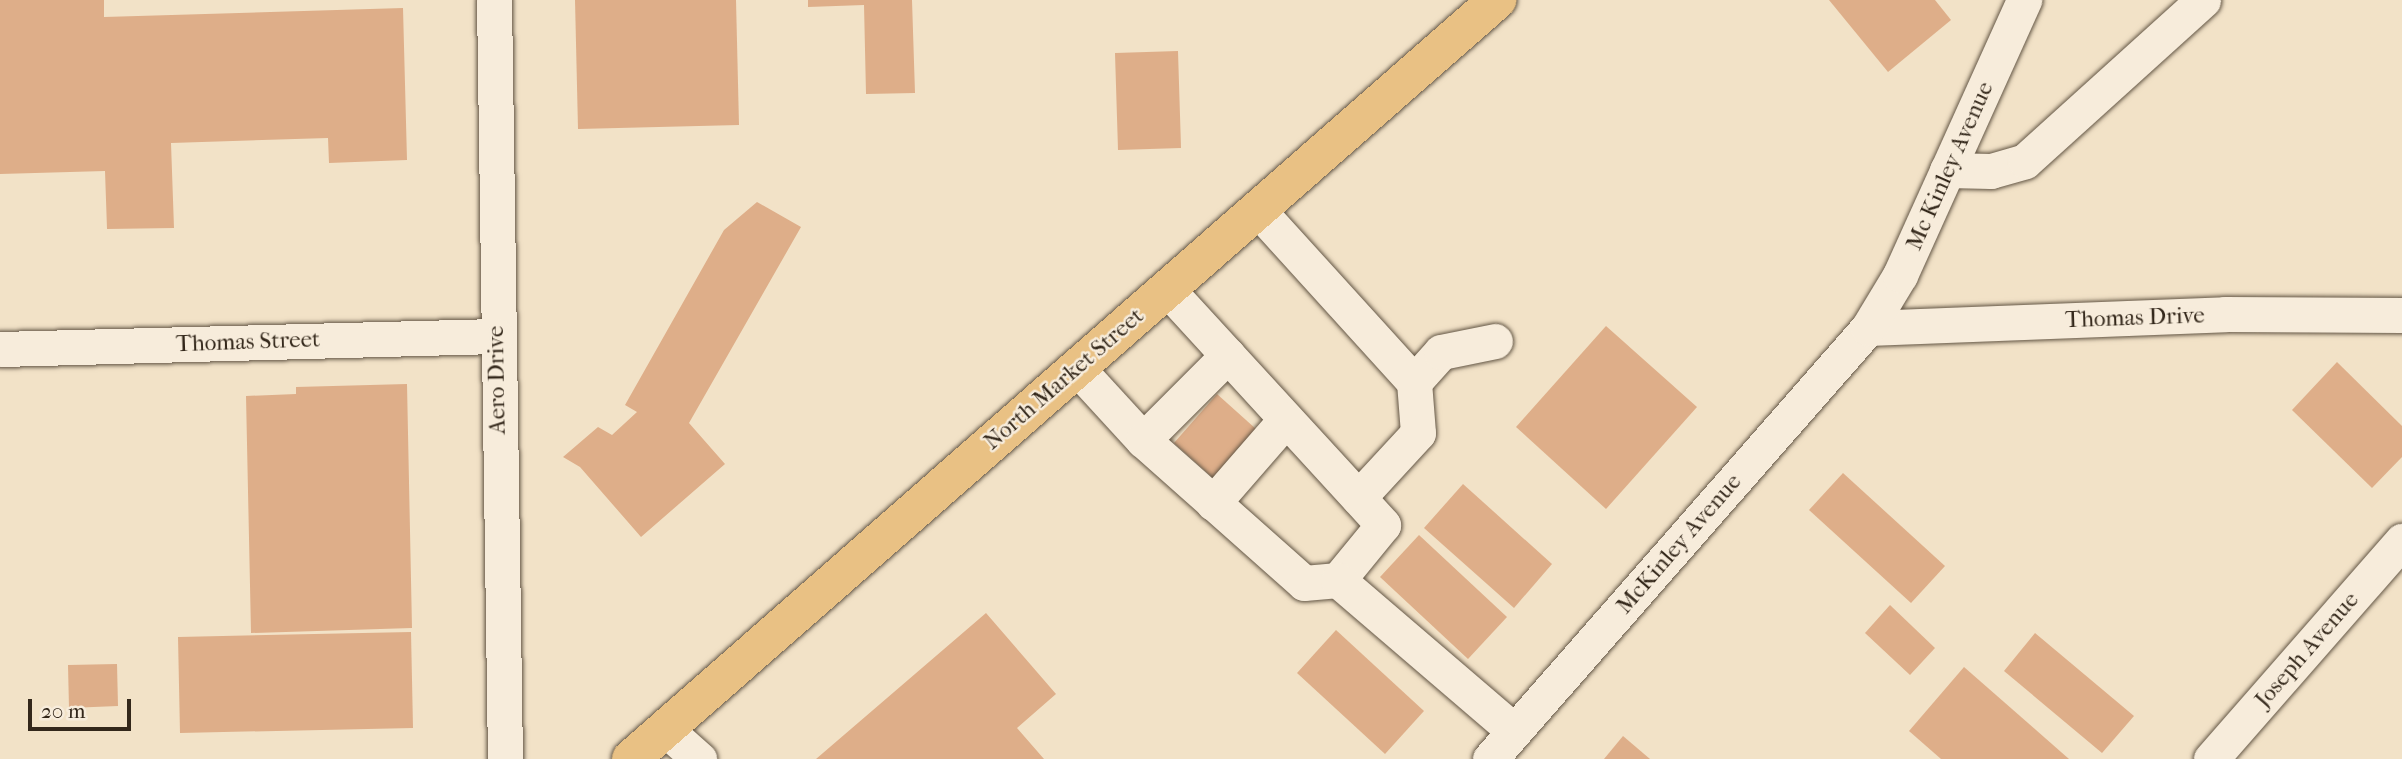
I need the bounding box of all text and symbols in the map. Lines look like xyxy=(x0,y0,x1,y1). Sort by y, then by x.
street label: Mc Kinley Avenue xyxy=(1901,78,1999,254)
street label: North Market Street xyxy=(979,302,1149,456)
street label: Thomas Drive xyxy=(2065,302,2205,334)
street label: Aero Drive xyxy=(482,325,512,435)
street label: Thomas Street xyxy=(175,326,321,358)
street label: McKinley Avenue xyxy=(1611,468,1747,620)
street label: Joseph Avenue xyxy=(2249,587,2365,713)
scale bar xyxy=(32,686,135,730)
text: 20 m xyxy=(41,699,85,723)

